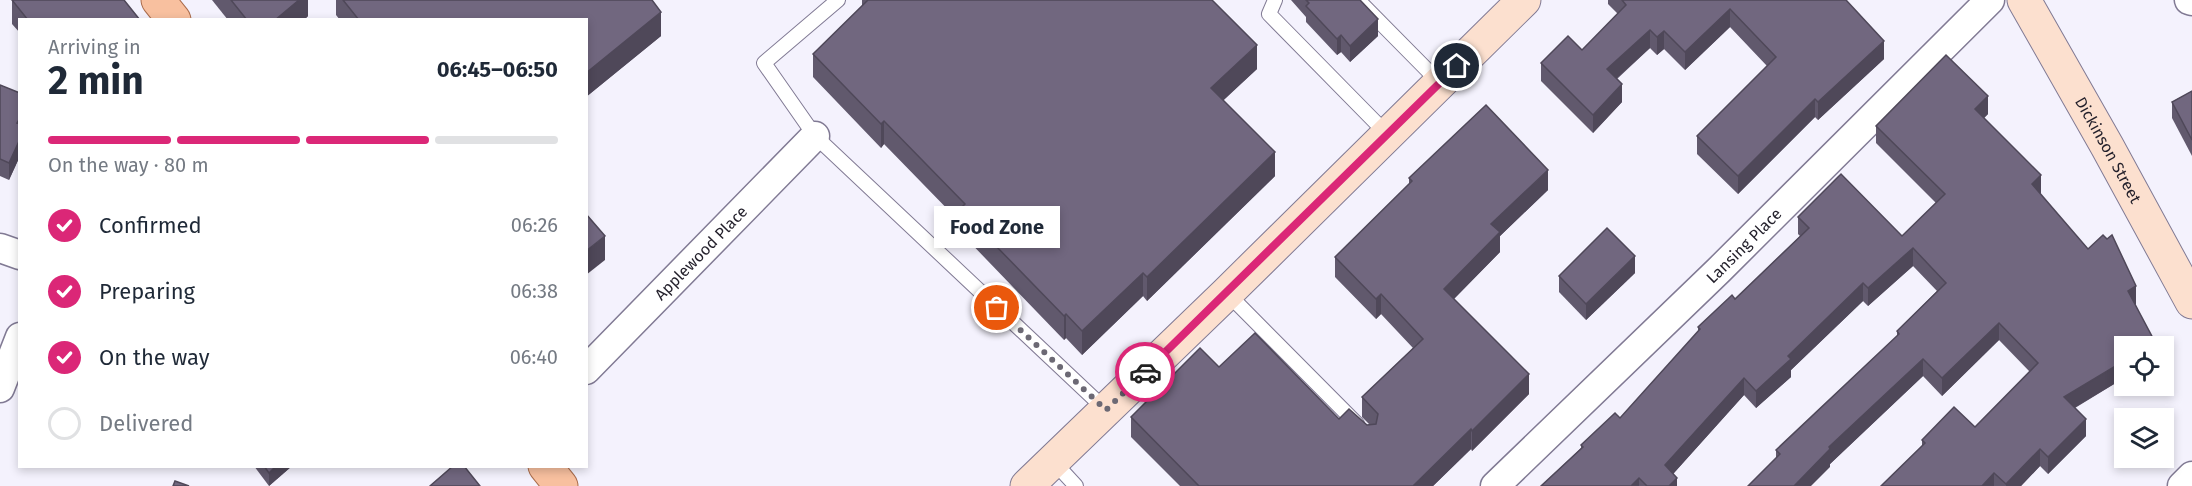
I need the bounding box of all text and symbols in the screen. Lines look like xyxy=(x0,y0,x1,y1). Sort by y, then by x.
text: Arriving in xyxy=(48,35,141,59)
pin xyxy=(1431,40,1482,91)
icon: home xyxy=(1440,49,1473,82)
text: 06:45–06:50 xyxy=(437,56,558,83)
text: 2 min xyxy=(48,58,144,104)
street label: Dickinson Street xyxy=(2071,93,2146,206)
text: On the way · 80 m xyxy=(48,153,209,177)
street label: Applewood Place xyxy=(651,202,751,304)
street label: Lansing Place xyxy=(1702,204,1785,287)
callout: Food Zone xyxy=(934,206,1060,248)
icon: check xyxy=(48,209,81,242)
text: Confirmed xyxy=(99,212,202,239)
text: 06:26 xyxy=(511,213,558,237)
text: Food Zone xyxy=(950,215,1044,239)
icon: check xyxy=(48,275,81,308)
text: Preparing xyxy=(99,278,195,305)
text: 06:38 xyxy=(510,279,558,303)
pin xyxy=(971,282,1022,333)
icon: bag xyxy=(980,291,1013,324)
map controls xyxy=(2114,336,2174,468)
button: locate xyxy=(2114,336,2174,396)
icon: check xyxy=(48,341,81,374)
courier xyxy=(1115,342,1175,402)
text: On the way xyxy=(99,344,210,371)
text: 06:40 xyxy=(510,345,558,369)
icon: car xyxy=(1129,356,1162,389)
button: layers xyxy=(2114,408,2174,468)
text: Delivered xyxy=(99,410,194,437)

